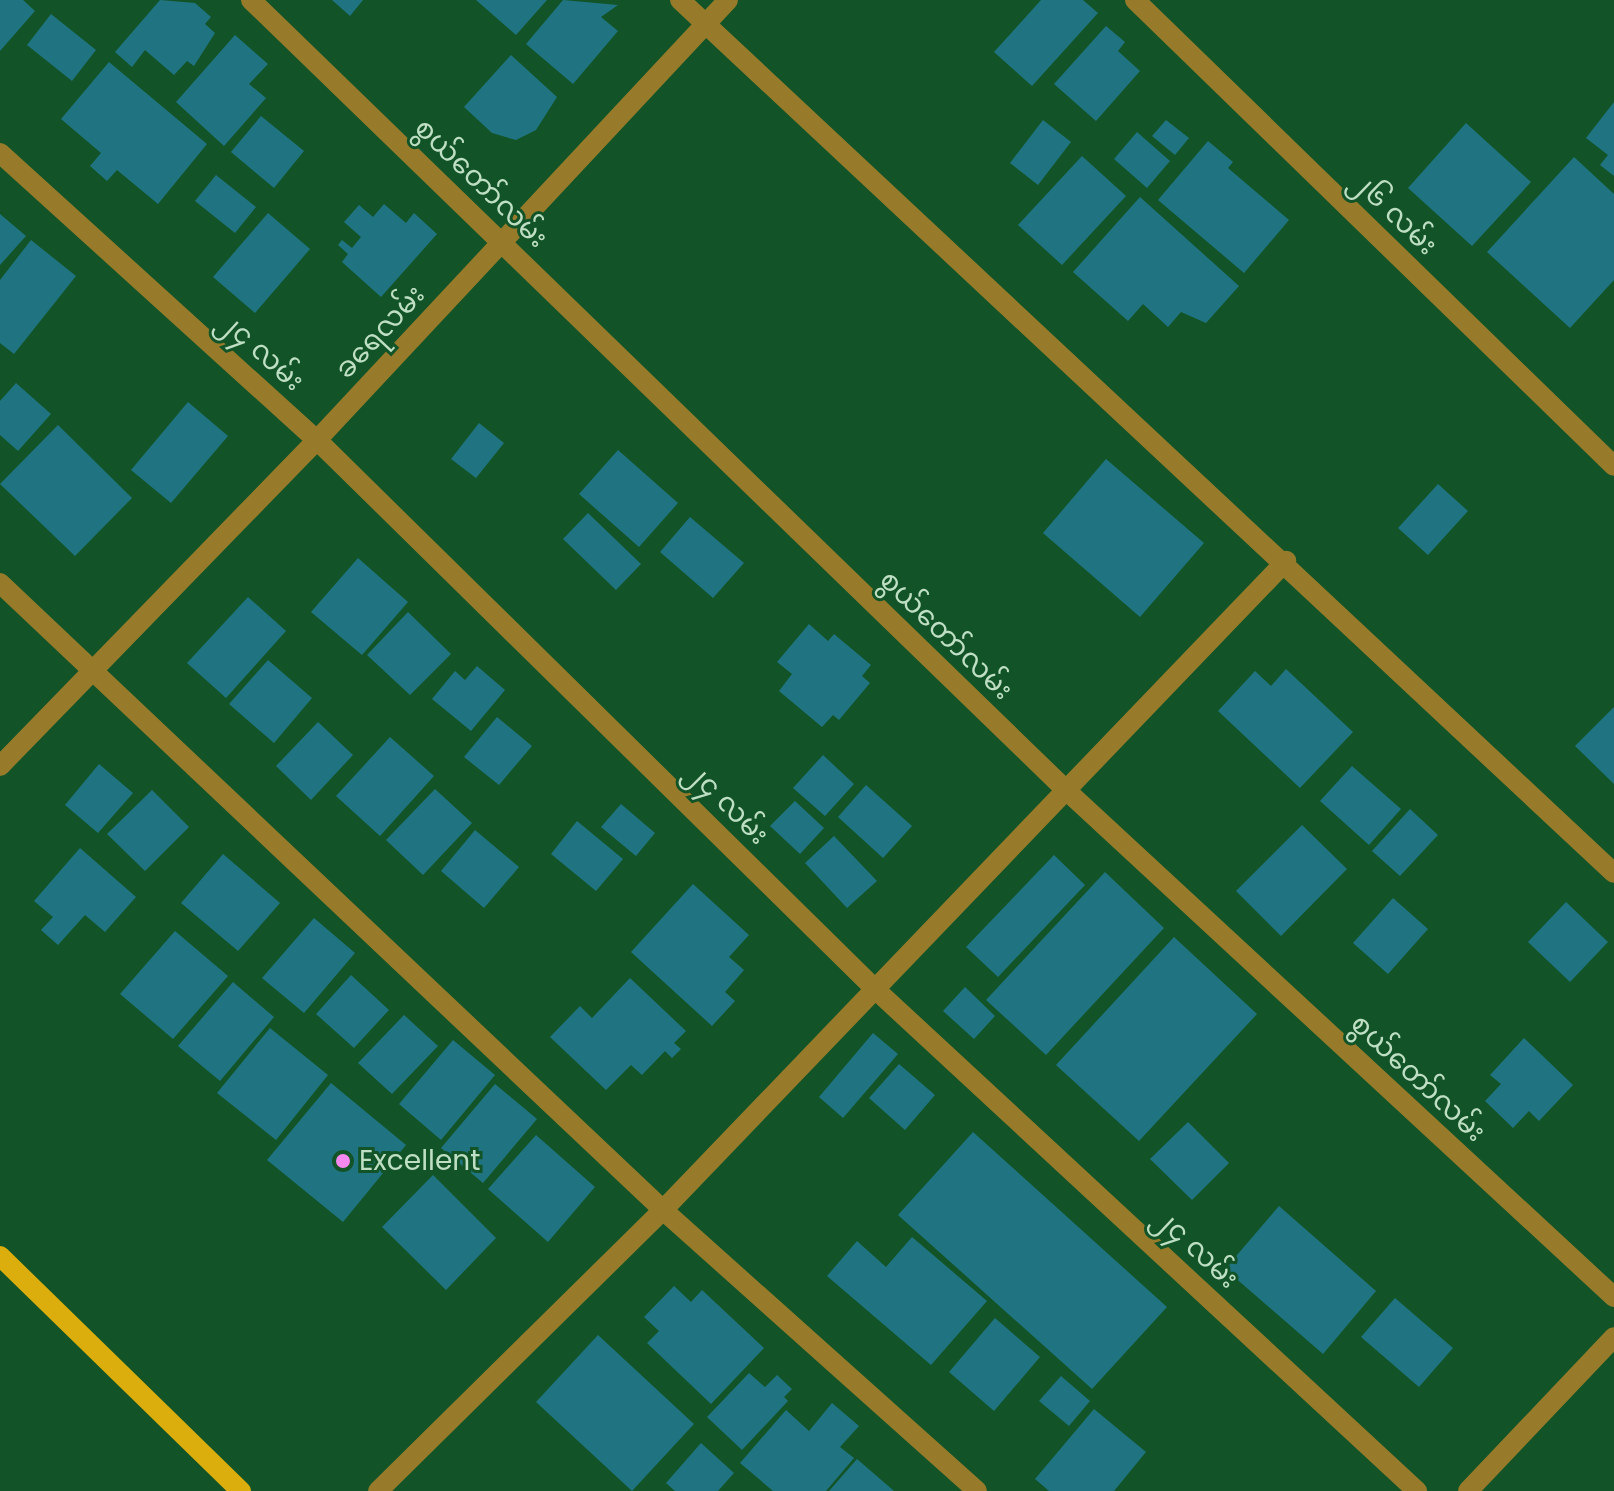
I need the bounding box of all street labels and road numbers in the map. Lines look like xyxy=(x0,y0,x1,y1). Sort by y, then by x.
street label: စွယ်တော်လမ်း xyxy=(407,111,555,255)
street label: ၂၆ လမ်း xyxy=(1344,164,1444,262)
street label: ခရေလမ်း xyxy=(328,278,432,386)
street label: ၂၄ လမ်း xyxy=(211,304,311,398)
street label: စွယ်တော်လမ်း xyxy=(872,563,1020,707)
street label: ၂၄ လမ်း xyxy=(678,754,776,852)
street label: စွယ်တော်လမ်း xyxy=(1344,1007,1492,1149)
street label: ၂၄ လမ်း xyxy=(1147,1200,1245,1296)

